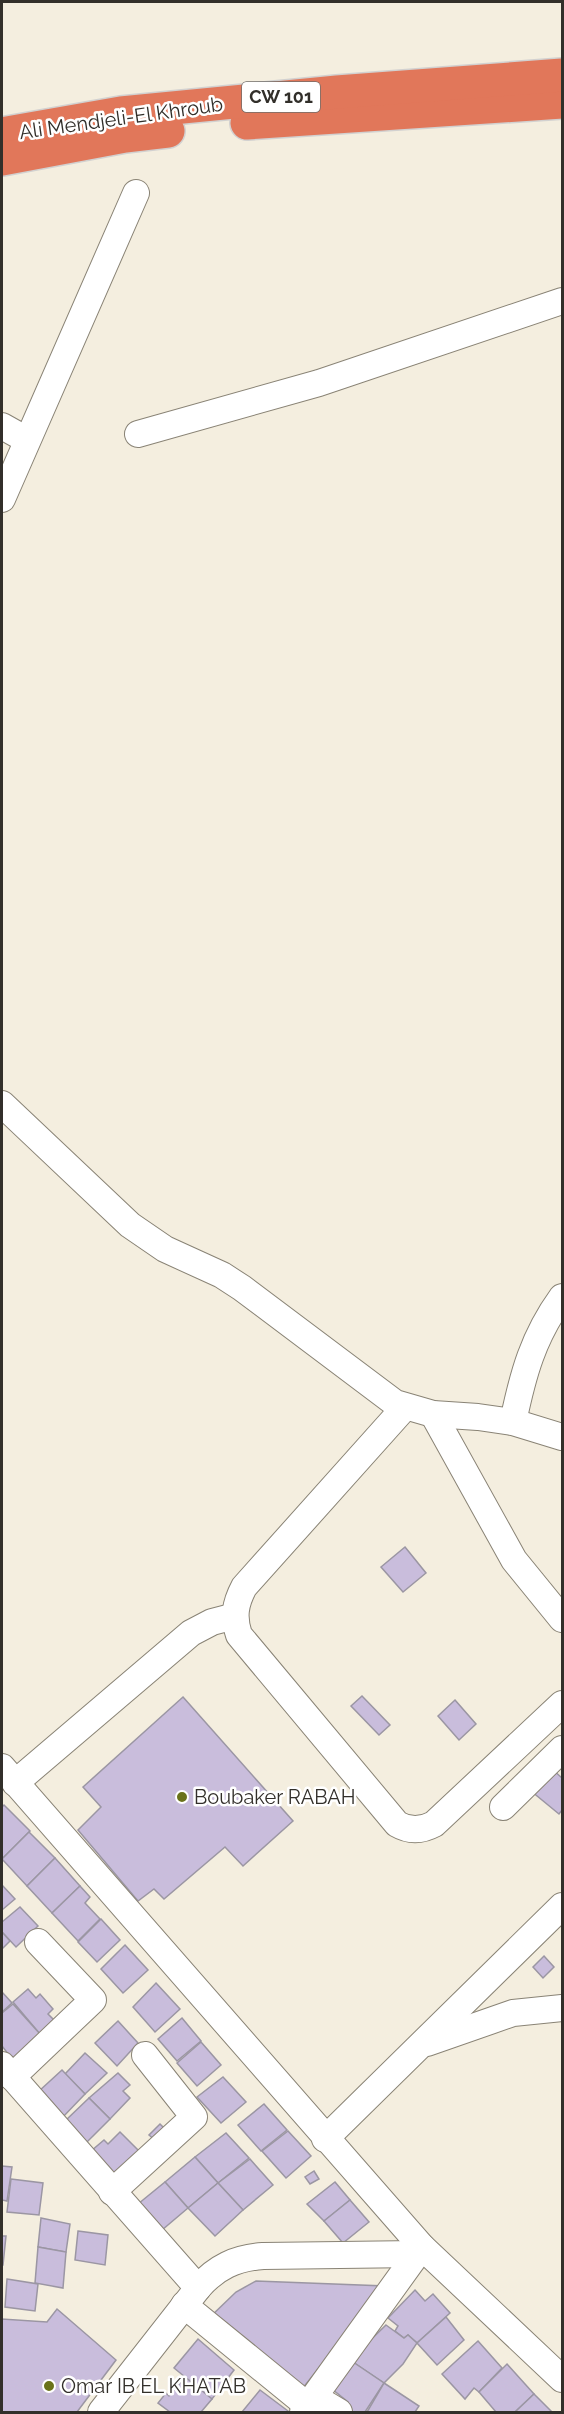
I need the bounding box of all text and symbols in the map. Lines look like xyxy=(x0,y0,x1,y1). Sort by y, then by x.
road number: CW 101 xyxy=(242,82,320,112)
street label: Ali Mendjeli-El Khroub xyxy=(18,92,224,144)
place label: Boubaker RABAH xyxy=(194,1785,356,1809)
marker: Boubaker RABAH xyxy=(175,1790,189,1804)
place label: Omar IB EL KHATAB xyxy=(61,2374,246,2398)
marker: Omar IB EL KHATAB xyxy=(42,2379,56,2393)

